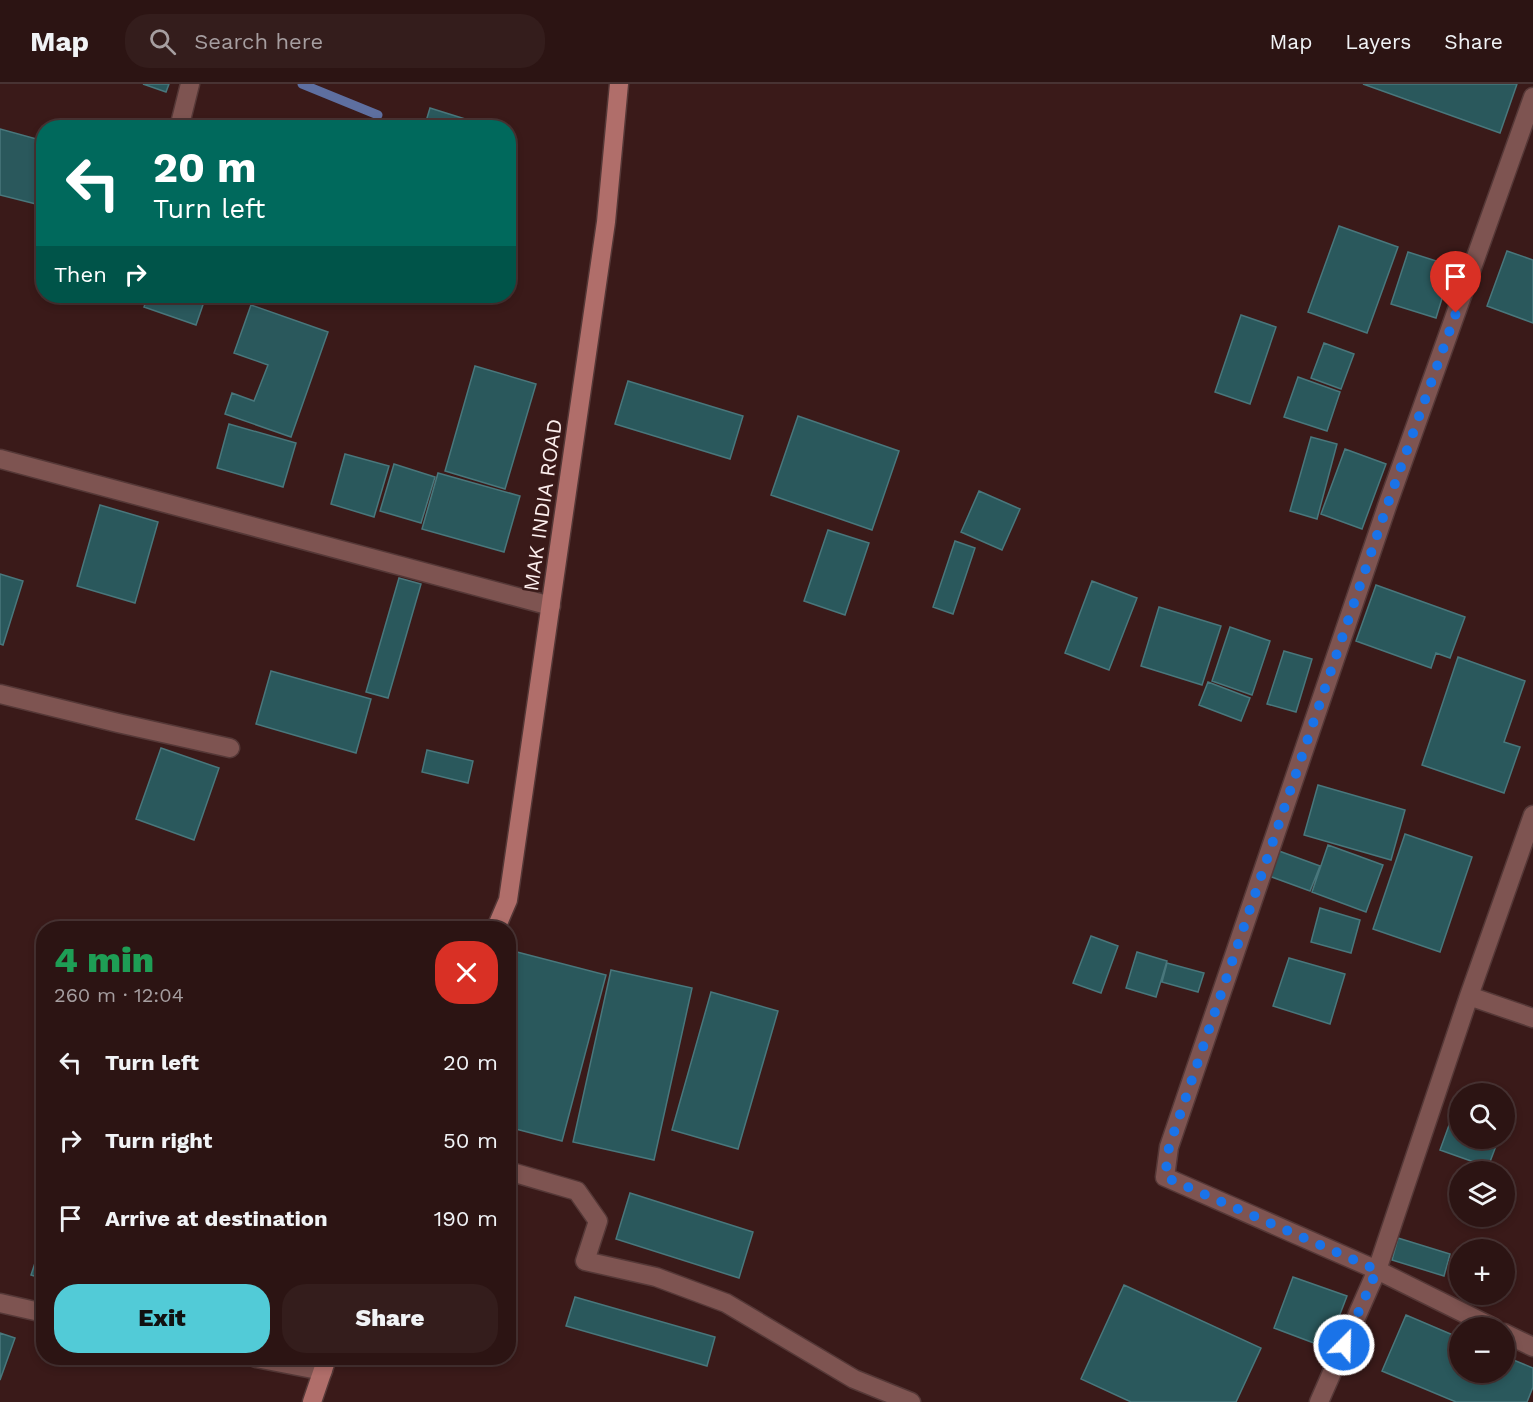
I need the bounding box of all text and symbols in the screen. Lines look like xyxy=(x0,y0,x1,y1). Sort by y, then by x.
search box xyxy=(125,14,545,68)
text: Map xyxy=(30,25,89,58)
icon: search xyxy=(146,25,179,58)
text: Search here xyxy=(194,29,323,54)
text: Map xyxy=(1269,29,1312,54)
text: Layers xyxy=(1345,29,1411,54)
text: Share xyxy=(1444,29,1503,54)
text: 20 m xyxy=(153,143,257,192)
icon: left xyxy=(54,144,132,222)
text: Turn left xyxy=(153,193,265,225)
pin xyxy=(1430,251,1481,313)
icon: right xyxy=(119,258,152,291)
icon: arrive xyxy=(1439,260,1472,293)
text: Then xyxy=(54,262,107,287)
street label: MAK INDIA ROAD xyxy=(518,417,567,593)
text: 4 min xyxy=(54,939,154,981)
button: close xyxy=(435,941,498,1004)
text: 260 m · 12:04 xyxy=(54,983,184,1007)
icon: left xyxy=(54,1046,87,1079)
text: Turn left xyxy=(105,1050,199,1075)
text: 20 m xyxy=(443,1050,498,1075)
map controls xyxy=(1449,1083,1515,1383)
button: search xyxy=(1449,1083,1515,1149)
icon: right xyxy=(54,1124,87,1157)
text: Turn right xyxy=(105,1128,212,1153)
text: 50 m xyxy=(443,1128,498,1153)
button: layers xyxy=(1449,1161,1515,1227)
icon: arrive xyxy=(54,1202,87,1235)
text: Arrive at destination xyxy=(105,1206,328,1231)
text: 190 m xyxy=(434,1206,498,1231)
button: + xyxy=(1449,1239,1515,1305)
button: Exit xyxy=(54,1284,270,1353)
button: Share xyxy=(282,1284,498,1353)
position arrow xyxy=(1312,1313,1376,1377)
button: − xyxy=(1449,1317,1515,1383)

